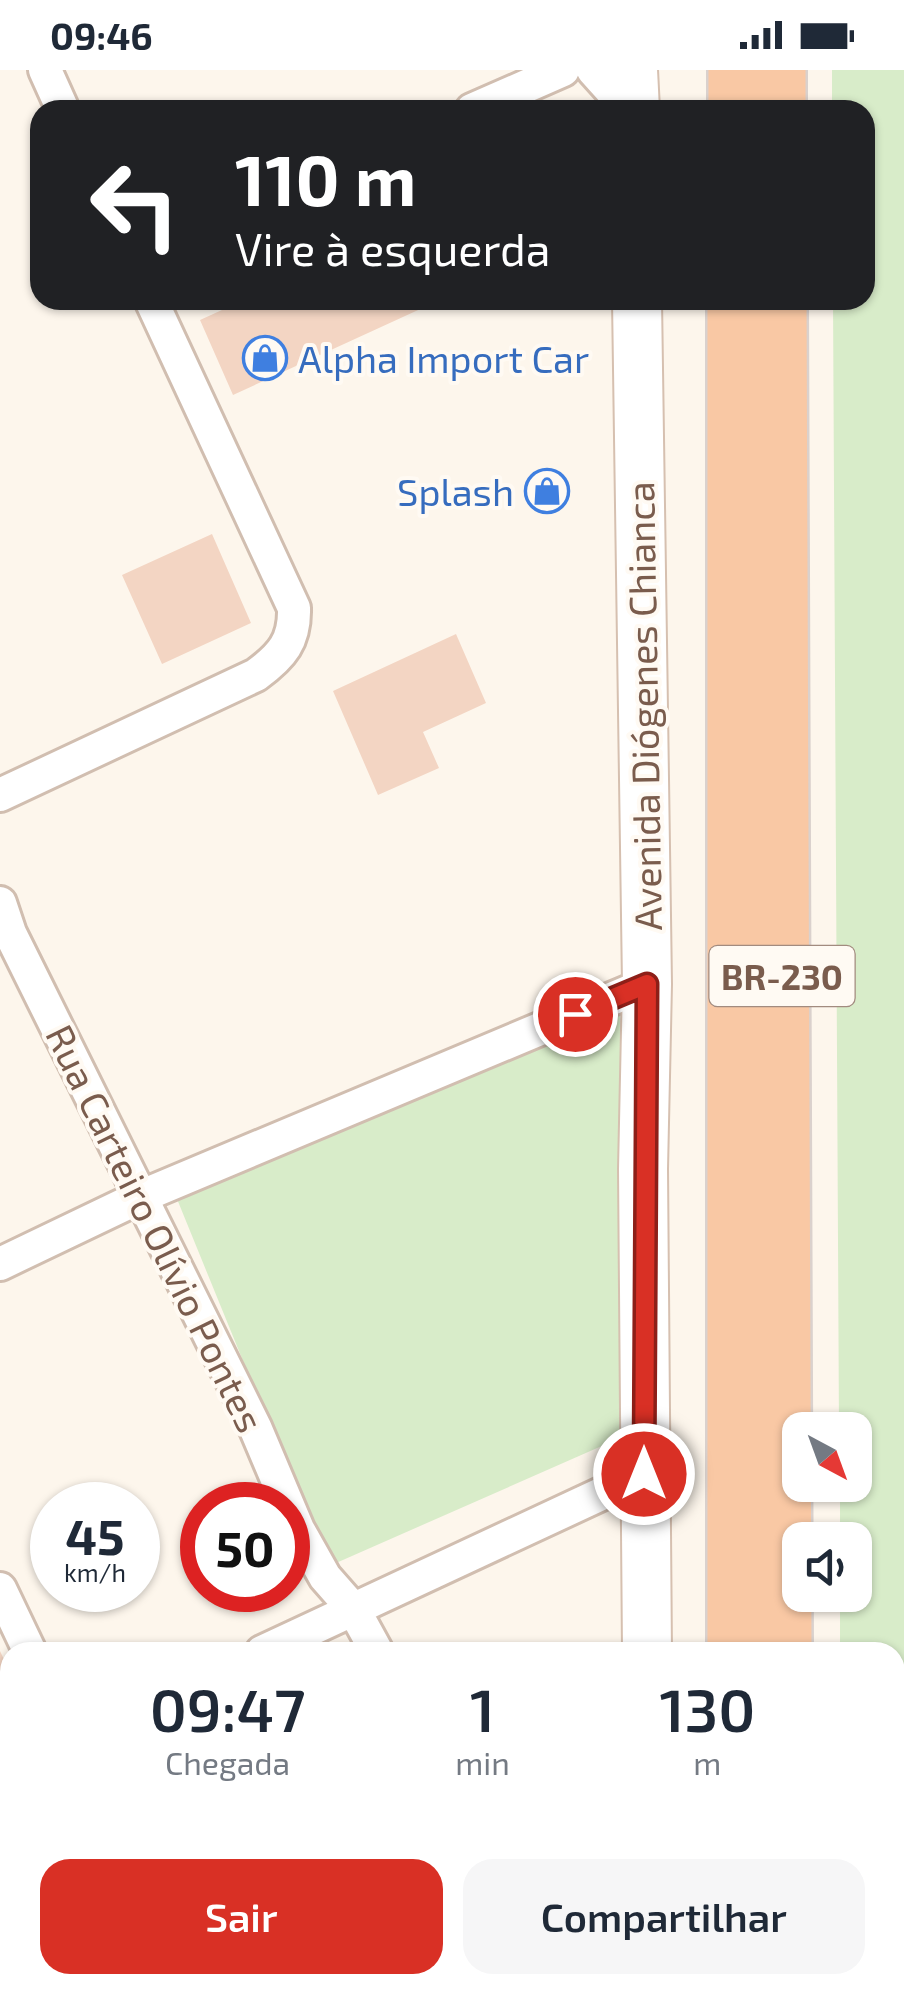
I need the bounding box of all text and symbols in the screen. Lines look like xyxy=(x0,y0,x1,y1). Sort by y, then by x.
text: 09:46 xyxy=(50,12,153,58)
text: 110 m xyxy=(235,136,416,220)
icon: left xyxy=(70,140,200,270)
text: Vire à esquerda xyxy=(235,221,551,275)
shop icon: Alpha Import Car xyxy=(242,335,288,381)
place label: Alpha Import Car xyxy=(298,335,589,381)
place label: Splash xyxy=(397,468,514,514)
shop icon: Splash xyxy=(524,468,570,514)
street label: Avenida Diógenes Chianca xyxy=(616,481,670,931)
road number: BR-230 xyxy=(710,946,854,1006)
pin xyxy=(533,972,618,1057)
icon: arrive xyxy=(548,987,603,1042)
street label: Rua Carteiro Olívio Pontes xyxy=(37,1017,275,1439)
north arrow xyxy=(782,1412,872,1502)
map controls xyxy=(782,1412,872,1612)
position arrow xyxy=(592,1422,696,1526)
speed limit sign: 50 xyxy=(180,1482,310,1612)
text: 45 xyxy=(65,1505,125,1565)
button: sound xyxy=(782,1522,872,1612)
text: km/h xyxy=(64,1557,126,1587)
text: 09:47 xyxy=(150,1672,306,1744)
text: 1 xyxy=(470,1672,495,1744)
text: 130 xyxy=(659,1672,755,1744)
text: Chegada xyxy=(165,1743,290,1781)
text: min xyxy=(455,1743,510,1781)
text: m xyxy=(693,1743,721,1781)
button: Sair xyxy=(40,1859,443,1974)
button: Compartilhar xyxy=(463,1859,865,1974)

